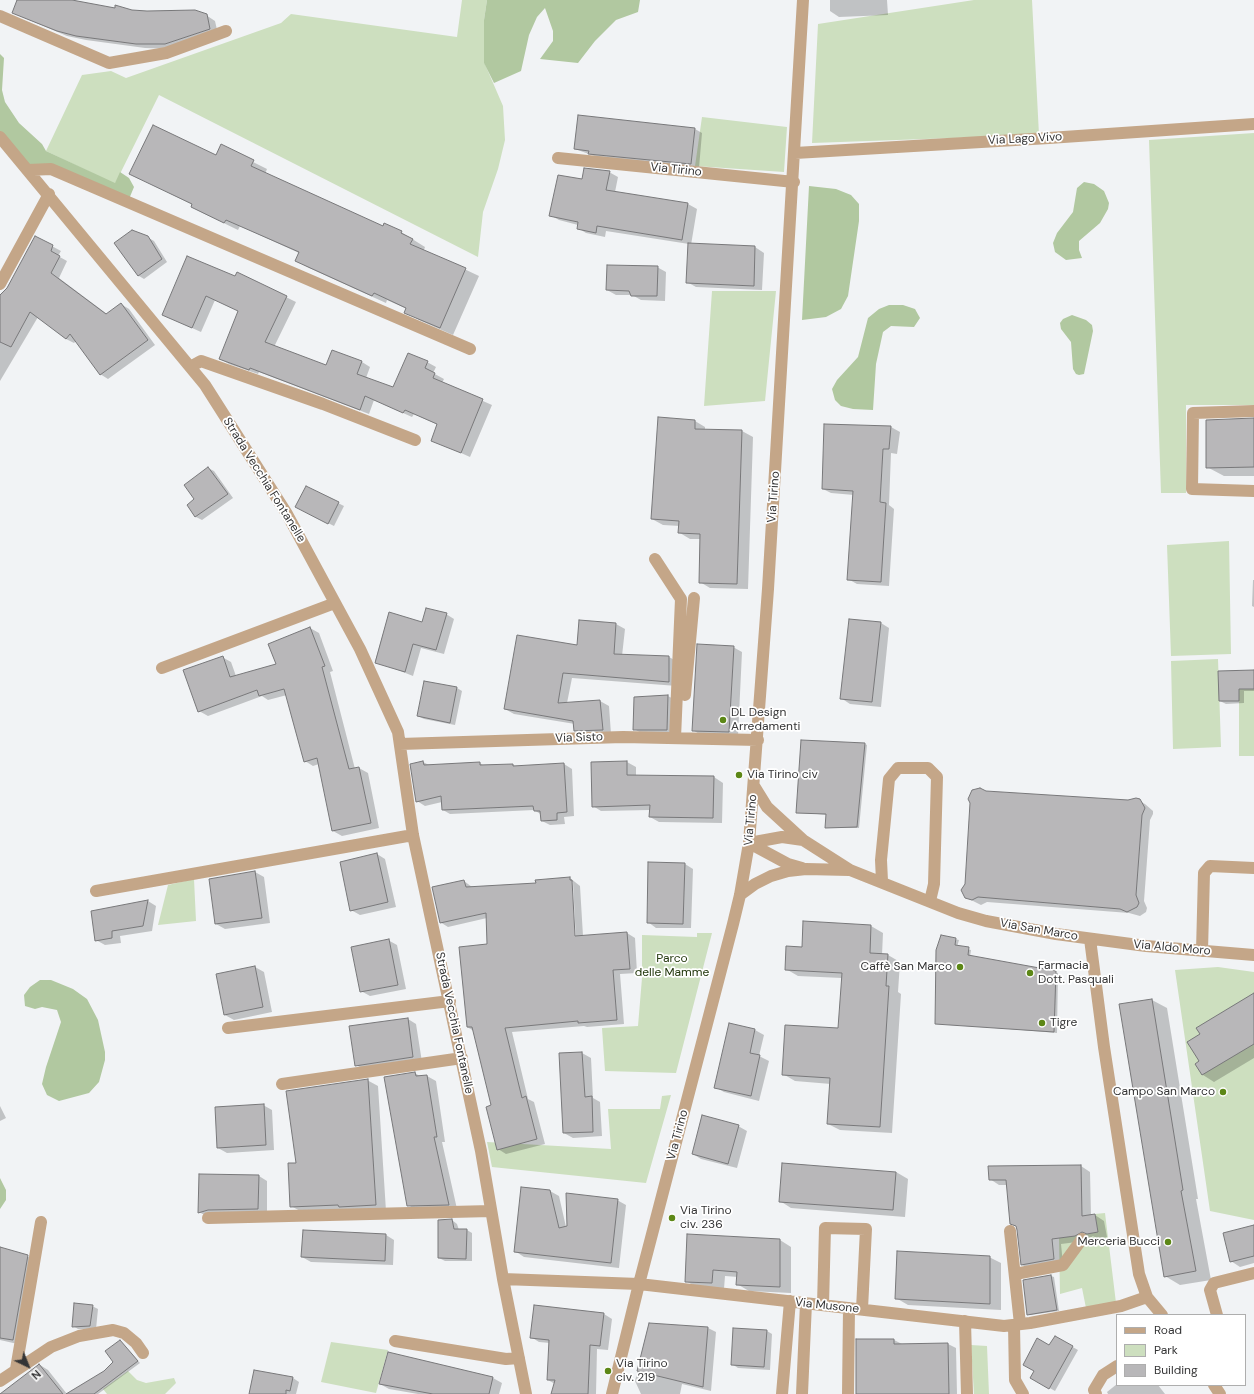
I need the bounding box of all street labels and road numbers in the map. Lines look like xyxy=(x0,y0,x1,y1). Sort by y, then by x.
street label: Via Lago Vivo xyxy=(988,130,1062,148)
street label: Via Tirino xyxy=(650,160,702,180)
street label: Strada Vecchia Fontanelle xyxy=(220,415,308,545)
street label: Via Tirino xyxy=(765,471,783,523)
street label: Via Sisto xyxy=(555,730,603,746)
street label: Via Tirino xyxy=(742,794,760,846)
street label: Via San Marco xyxy=(999,916,1079,944)
street label: Via Aldo Moro xyxy=(1133,937,1211,959)
street label: Strada Vecchia Fontanelle xyxy=(432,951,476,1095)
street label: Via Tirino xyxy=(664,1108,692,1162)
street label: Via Musone xyxy=(794,1295,860,1317)

